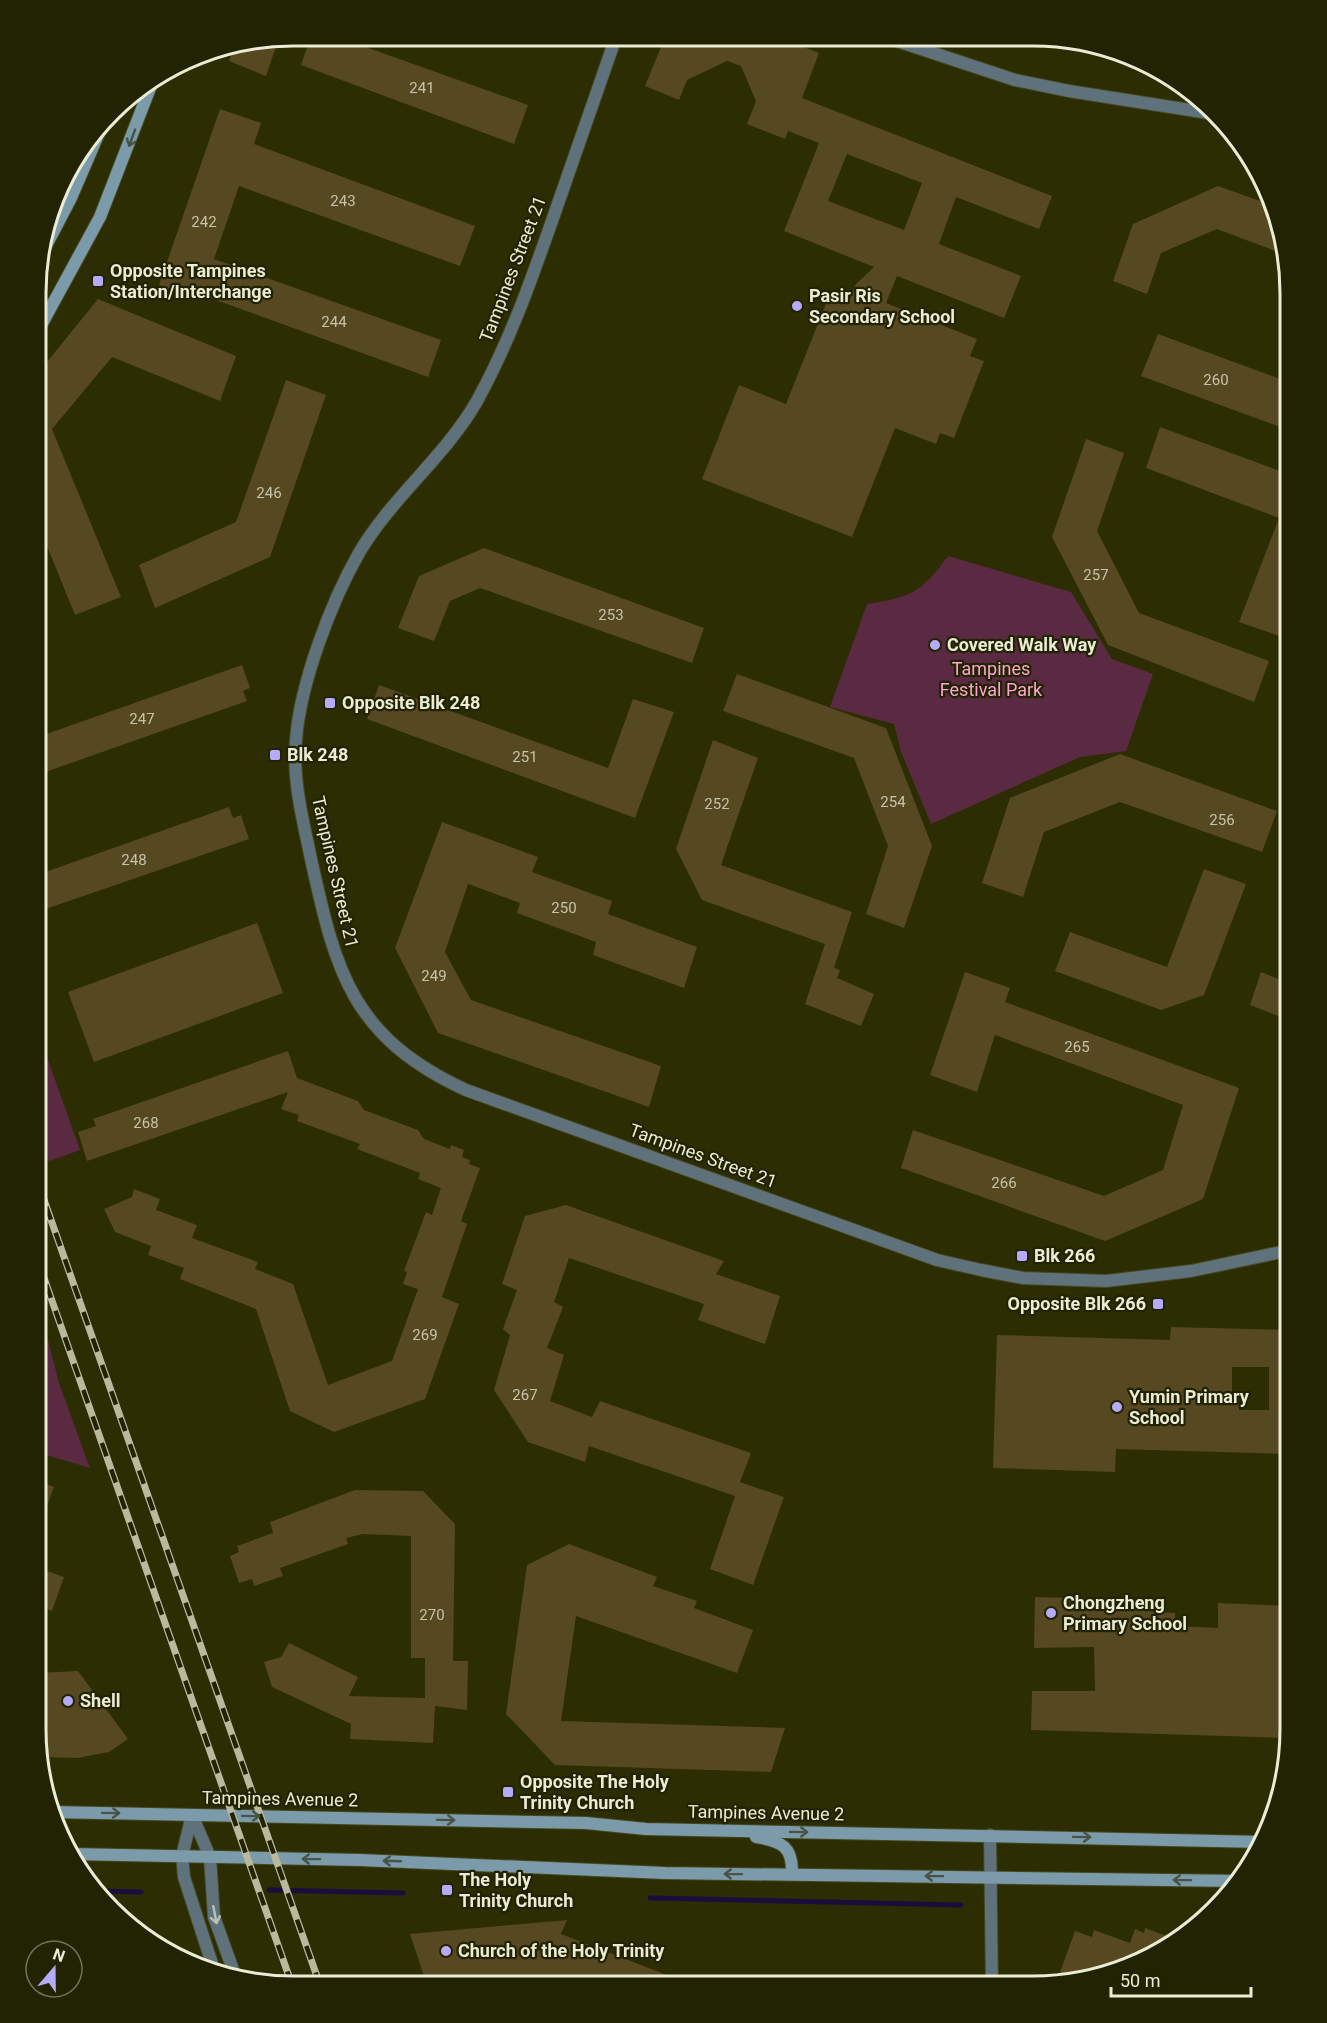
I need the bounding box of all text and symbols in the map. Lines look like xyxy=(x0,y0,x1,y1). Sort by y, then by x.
house number: 241 xyxy=(409,79,435,97)
one-way arrow xyxy=(126,128,137,147)
house number: 243 xyxy=(330,192,356,210)
street label: Tampines Street 21 xyxy=(475,193,550,345)
house number: 242 xyxy=(191,213,217,231)
place label: Opposite Tampines Station/Interchange xyxy=(110,260,272,302)
marker: Opposite Tampines Station/Interchange xyxy=(91,274,105,288)
place label: Pasir Ris Secondary School xyxy=(809,285,955,327)
marker: Pasir Ris Secondary School xyxy=(790,299,804,313)
house number: 244 xyxy=(321,313,347,331)
house number: 260 xyxy=(1203,371,1229,389)
house number: 246 xyxy=(256,484,282,502)
house number: 257 xyxy=(1083,566,1109,584)
house number: 253 xyxy=(598,606,624,624)
place label: Covered Walk Way xyxy=(947,634,1097,655)
marker: Covered Walk Way xyxy=(928,638,942,652)
park label: Tampines Festival Park xyxy=(940,658,1043,700)
place label: Opposite Blk 248 xyxy=(342,692,480,713)
marker: Opposite Blk 248 xyxy=(323,696,337,710)
house number: 247 xyxy=(129,710,155,728)
place label: Blk 248 xyxy=(287,744,348,765)
marker: Blk 248 xyxy=(268,748,282,762)
house number: 251 xyxy=(512,748,538,766)
house number: 254 xyxy=(880,793,906,811)
street label: Tampines Street 21 xyxy=(308,794,363,950)
house number: 252 xyxy=(704,795,730,813)
house number: 256 xyxy=(1209,811,1235,829)
house number: 248 xyxy=(121,851,147,869)
house number: 250 xyxy=(551,899,577,917)
house number: 249 xyxy=(421,967,447,985)
house number: 265 xyxy=(1064,1038,1090,1056)
house number: 268 xyxy=(133,1114,159,1132)
street label: Tampines Street 21 xyxy=(627,1119,780,1192)
house number: 266 xyxy=(991,1174,1017,1192)
place label: Blk 266 xyxy=(1034,1245,1095,1266)
marker: Blk 266 xyxy=(1015,1249,1029,1263)
place label: Opposite Blk 266 xyxy=(1008,1293,1146,1314)
marker: Opposite Blk 266 xyxy=(1151,1297,1165,1311)
house number: 269 xyxy=(412,1326,438,1344)
house number: 267 xyxy=(512,1386,538,1404)
place label: Yumin Primary School xyxy=(1129,1386,1250,1428)
marker: Yumin Primary School xyxy=(1110,1400,1124,1414)
place label: Chongzheng Primary School xyxy=(1063,1592,1187,1634)
house number: 270 xyxy=(419,1606,445,1624)
marker: Chongzheng Primary School xyxy=(1044,1606,1058,1620)
place label: Shell xyxy=(80,1690,120,1711)
marker: Shell xyxy=(61,1694,75,1708)
place label: Opposite The Holy Trinity Church xyxy=(520,1771,670,1813)
marker: Opposite The Holy Trinity Church xyxy=(501,1785,515,1799)
street label: Tampines Avenue 2 xyxy=(202,1787,358,1810)
street label: Tampines Avenue 2 xyxy=(688,1801,844,1824)
one-way arrow xyxy=(100,1807,120,1819)
one-way arrow xyxy=(240,1810,260,1822)
one-way arrow xyxy=(435,1814,455,1826)
one-way arrow xyxy=(788,1826,808,1838)
one-way arrow xyxy=(1072,1832,1092,1843)
one-way arrow xyxy=(301,1853,321,1864)
one-way arrow xyxy=(382,1855,402,1866)
one-way arrow xyxy=(724,1868,744,1879)
place label: The Holy Trinity Church xyxy=(459,1869,573,1911)
one-way arrow xyxy=(924,1870,944,1882)
one-way arrow xyxy=(1172,1874,1192,1886)
marker: The Holy Trinity Church xyxy=(440,1883,454,1897)
one-way arrow xyxy=(210,1905,221,1924)
north arrow xyxy=(24,1939,84,1999)
place label: Church of the Holy Trinity xyxy=(458,1940,665,1961)
marker: Church of the Holy Trinity xyxy=(439,1944,453,1958)
text: N xyxy=(50,1945,68,1966)
scale bar xyxy=(1111,1960,1250,1998)
text: 50 m xyxy=(1120,1970,1160,1991)

